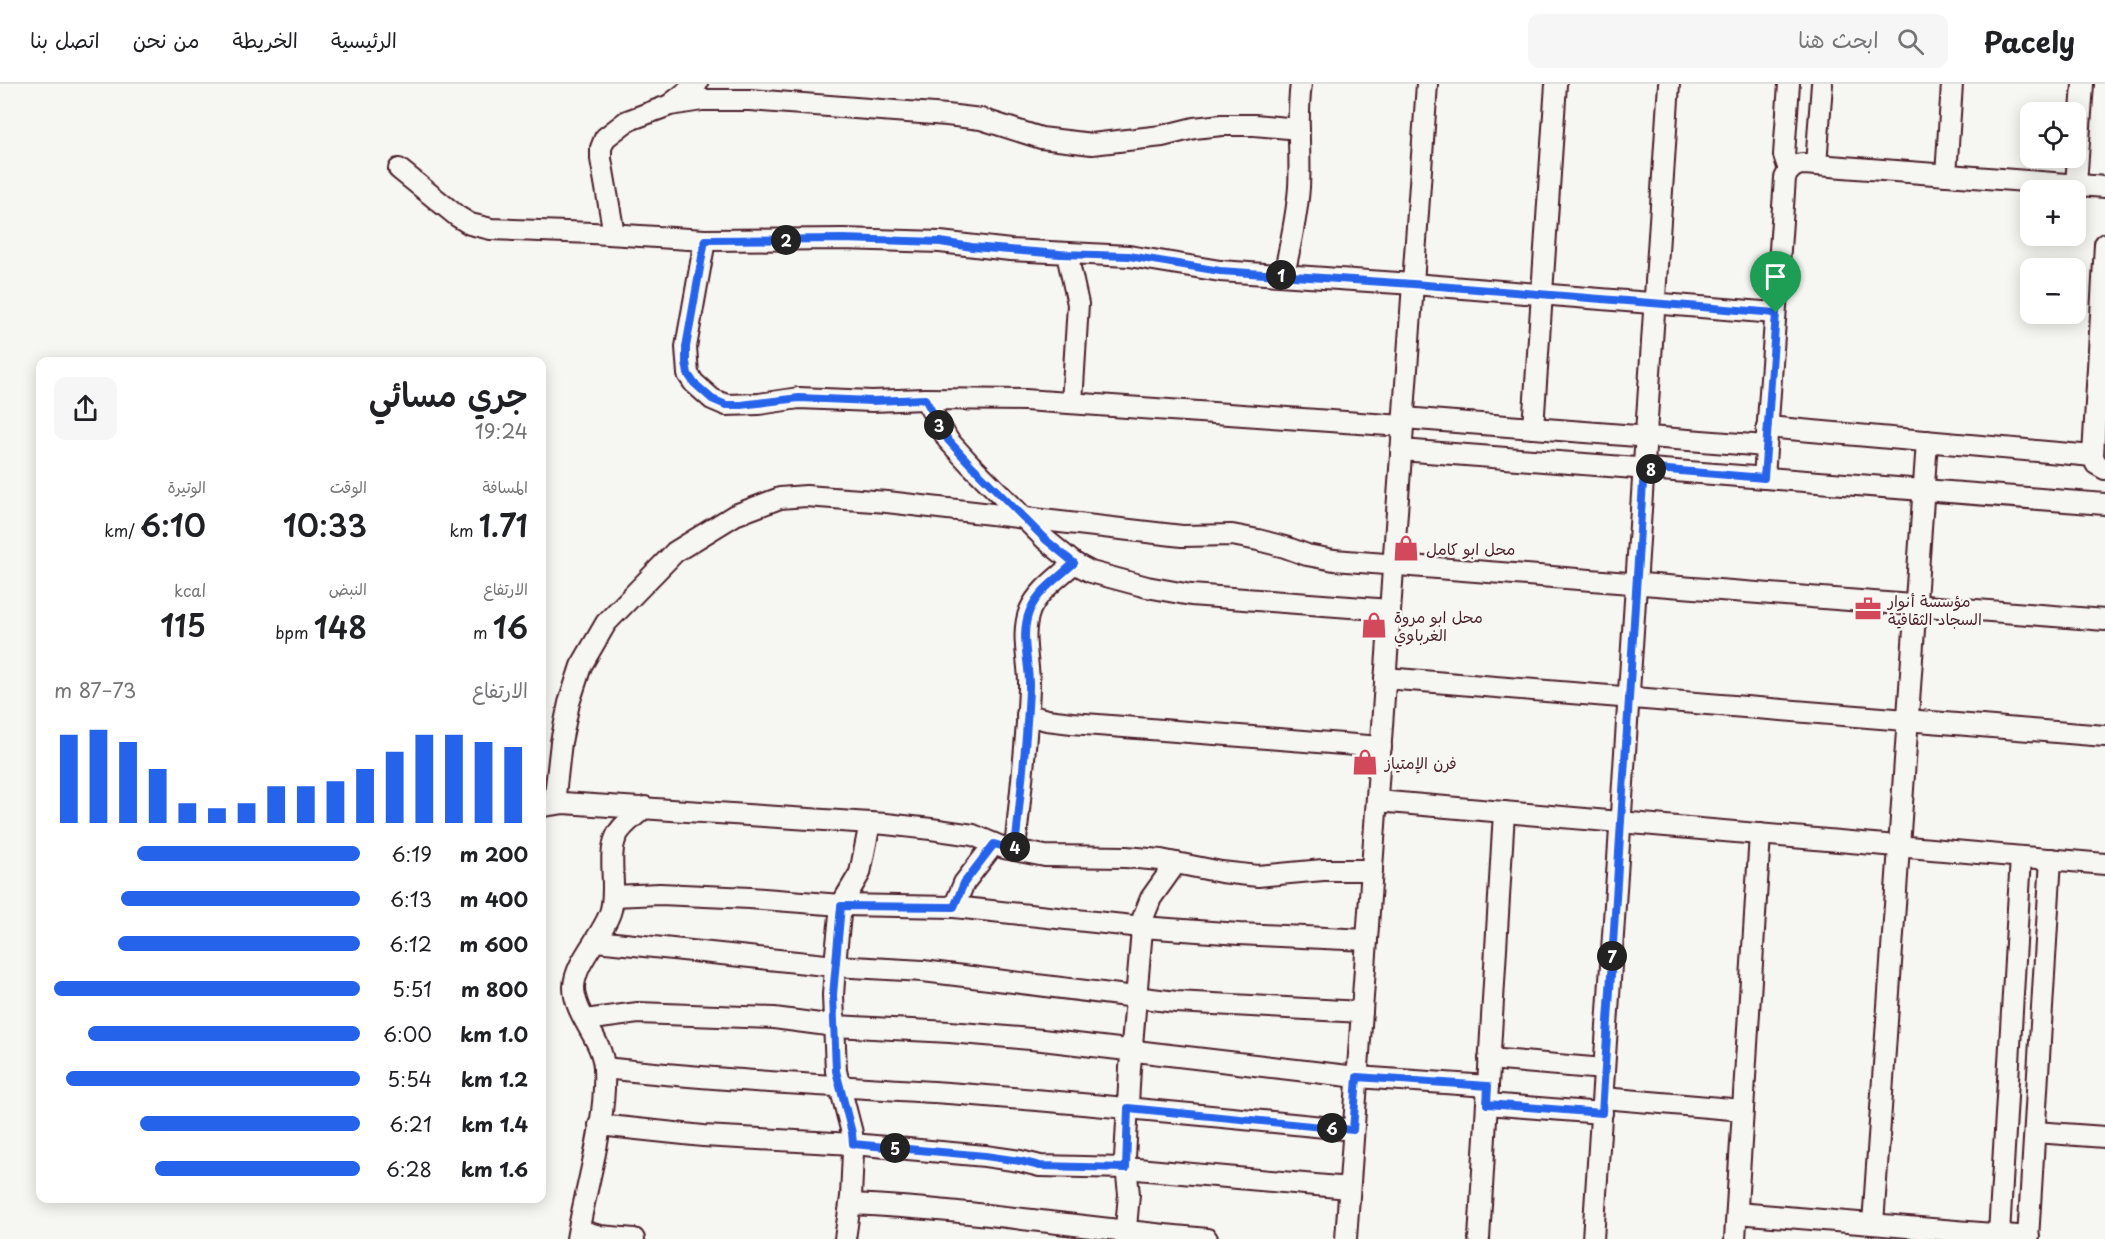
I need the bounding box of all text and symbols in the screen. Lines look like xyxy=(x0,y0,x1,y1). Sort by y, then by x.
search box xyxy=(1528,14,1948,68)
text: Pacely xyxy=(1984,20,2075,63)
text: ابحث هنا xyxy=(1798,22,1879,55)
text: اتصل بنا xyxy=(30,23,100,55)
text: من نحن xyxy=(133,23,199,55)
text: الخريطة xyxy=(232,23,298,55)
text: الرئيسية xyxy=(331,23,397,55)
icon: search xyxy=(1894,25,1927,58)
map controls xyxy=(2020,102,2086,324)
button: locate xyxy=(2020,102,2086,168)
button: + xyxy=(2020,180,2086,246)
pin: 2 xyxy=(771,225,801,255)
text: 2 xyxy=(780,228,792,252)
pin xyxy=(1750,251,1801,313)
button: − xyxy=(2020,258,2086,324)
pin: 1 xyxy=(1266,260,1296,290)
icon: arrive xyxy=(1759,260,1792,293)
text: 1 xyxy=(1277,263,1285,287)
text: جري مسائي xyxy=(369,368,528,418)
button: share xyxy=(54,377,117,440)
pin: 3 xyxy=(924,410,954,440)
text: 3 xyxy=(934,413,944,437)
text: 19:24 xyxy=(475,416,528,446)
pin: 8 xyxy=(1636,454,1666,484)
text: 8 xyxy=(1646,457,1656,481)
text: الوتيرة xyxy=(167,474,206,498)
text: الوقت xyxy=(330,474,367,498)
text: المسافة xyxy=(482,474,528,498)
text: 6:10 xyxy=(140,502,206,547)
text: 10:33 xyxy=(283,502,367,547)
text: 1.71 xyxy=(479,502,528,547)
text: /km xyxy=(104,518,140,542)
text: km xyxy=(450,518,479,542)
shop icon: محل ابو كامل xyxy=(1391,533,1421,563)
place label: محل ابو كامل xyxy=(1426,536,1515,560)
text: النبض xyxy=(329,576,367,600)
text: الارتفاع xyxy=(483,576,528,600)
text: kcal xyxy=(174,578,206,602)
place label: مؤسسة أنوار السجاد الثقافية xyxy=(1886,588,1982,630)
office icon: مؤسسة أنوار السجاد الثقافية xyxy=(1853,594,1883,624)
text: 115 xyxy=(160,602,206,647)
text: 148 xyxy=(314,604,367,649)
text: 16 xyxy=(493,604,528,649)
place label: محل ابو مروة الغرباوي xyxy=(1394,604,1483,647)
shop icon: محل ابو مروة الغرباوي xyxy=(1359,610,1389,640)
text: bpm xyxy=(275,620,314,644)
text: m xyxy=(473,620,493,644)
text: 73–87 m xyxy=(54,675,136,705)
text: الارتفاع xyxy=(472,675,528,705)
shop icon: فرن الإمتياز xyxy=(1350,747,1380,777)
place label: فرن الإمتياز xyxy=(1383,750,1457,774)
pin: 4 xyxy=(1000,832,1030,862)
text: 4 xyxy=(1010,835,1020,859)
text: 6:19 xyxy=(392,839,432,869)
text: 200 m xyxy=(460,839,528,869)
text: 6:13 xyxy=(390,884,432,914)
text: 400 m xyxy=(460,884,528,914)
text: 6:12 xyxy=(389,929,432,959)
text: 600 m xyxy=(459,929,528,959)
pin: 7 xyxy=(1597,941,1627,971)
text: 7 xyxy=(1607,944,1617,968)
text: 5:51 xyxy=(392,974,432,1004)
text: 800 m xyxy=(461,974,528,1004)
text: 6:00 xyxy=(383,1019,432,1049)
text: 1.0 km xyxy=(460,1019,528,1049)
text: 5:54 xyxy=(387,1064,432,1094)
text: 1.2 km xyxy=(461,1064,528,1094)
text: 6:21 xyxy=(389,1109,432,1139)
text: 1.4 km xyxy=(462,1109,528,1139)
pin: 6 xyxy=(1317,1113,1347,1143)
text: 6 xyxy=(1326,1116,1338,1140)
pin: 5 xyxy=(880,1133,910,1163)
text: 5 xyxy=(890,1136,900,1160)
text: 6:28 xyxy=(386,1154,432,1184)
text: 1.6 km xyxy=(461,1154,528,1184)

